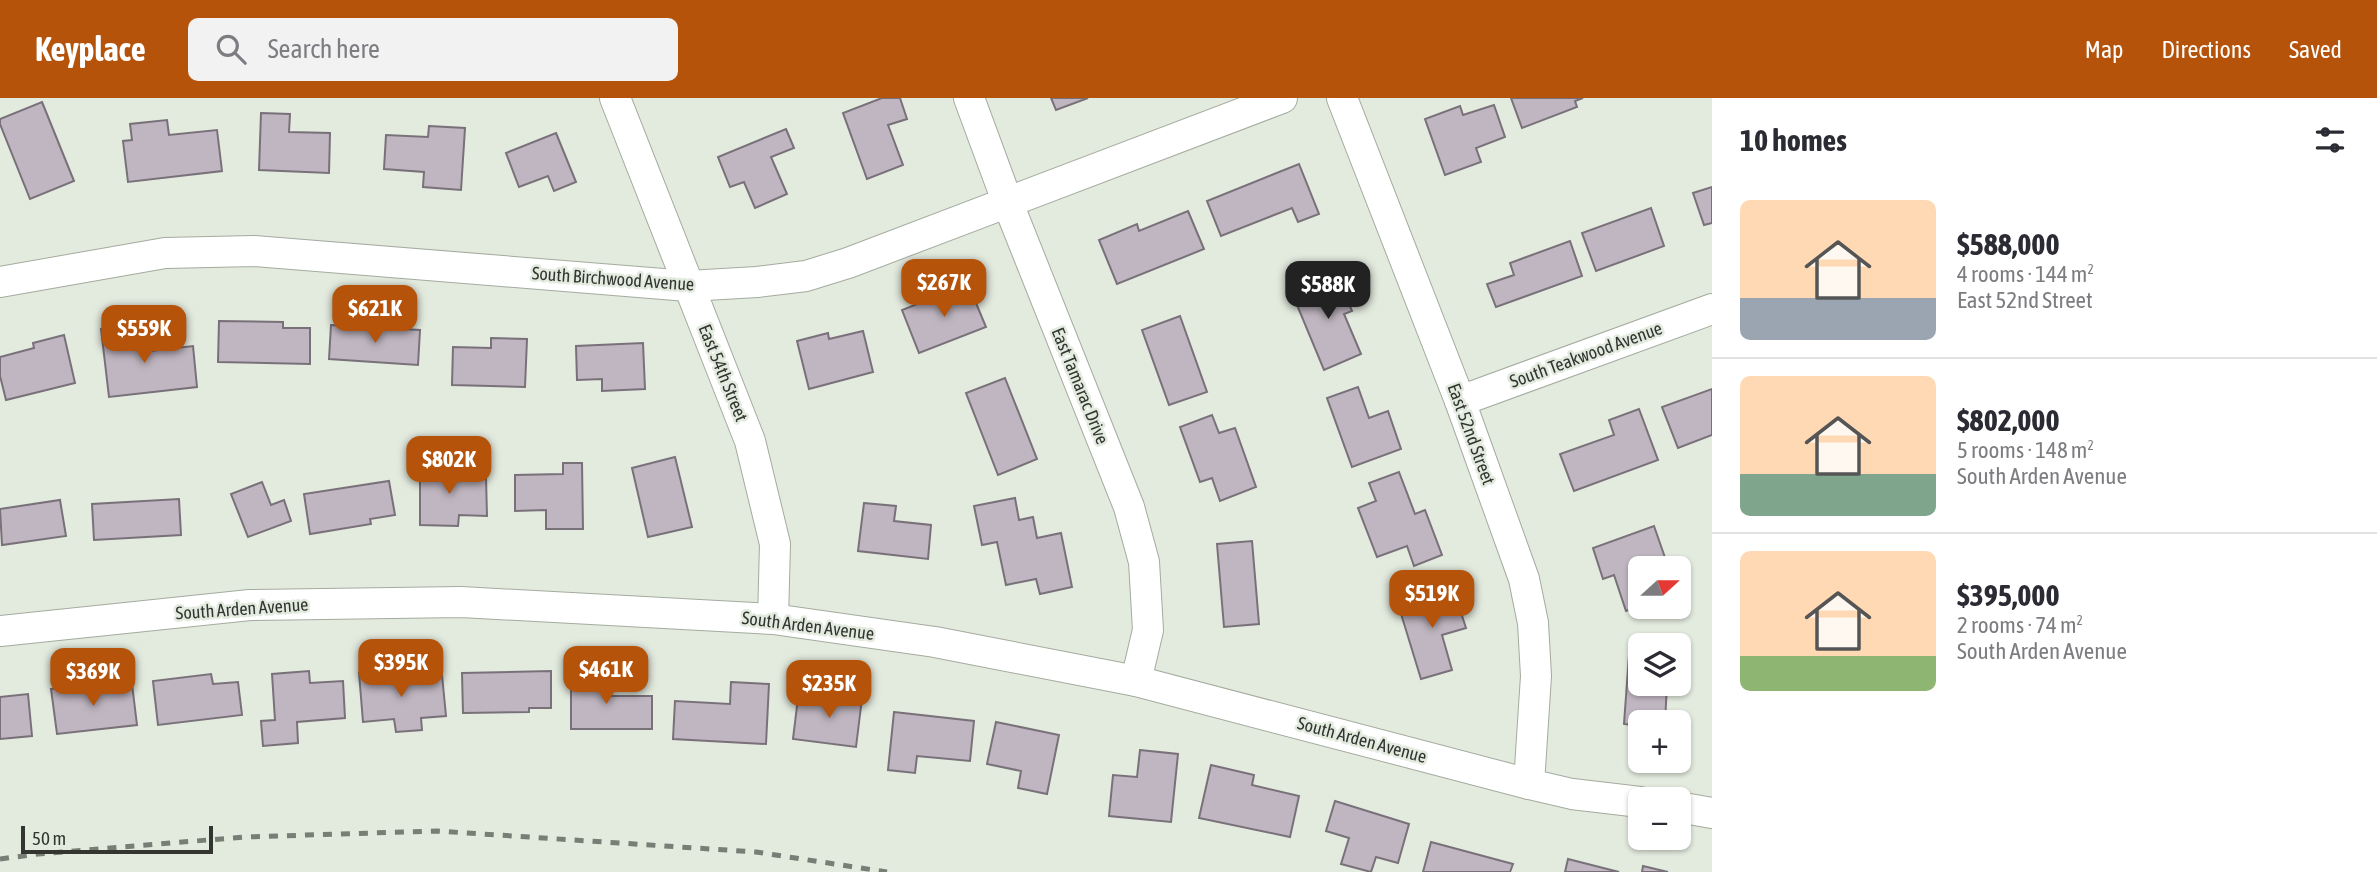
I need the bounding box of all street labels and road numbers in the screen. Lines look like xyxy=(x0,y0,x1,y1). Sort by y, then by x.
street label: South Birchwood Avenue xyxy=(531,262,695,295)
street label: South Teakwood Avenue xyxy=(1507,317,1665,392)
street label: East 54th Street xyxy=(694,321,752,424)
street label: East Tamarac Drive xyxy=(1048,324,1113,447)
street label: East 52nd Street xyxy=(1443,380,1499,487)
street label: South Arden Avenue xyxy=(175,593,309,624)
street label: South Arden Avenue xyxy=(741,607,875,644)
street label: South Arden Avenue xyxy=(1295,712,1429,767)

